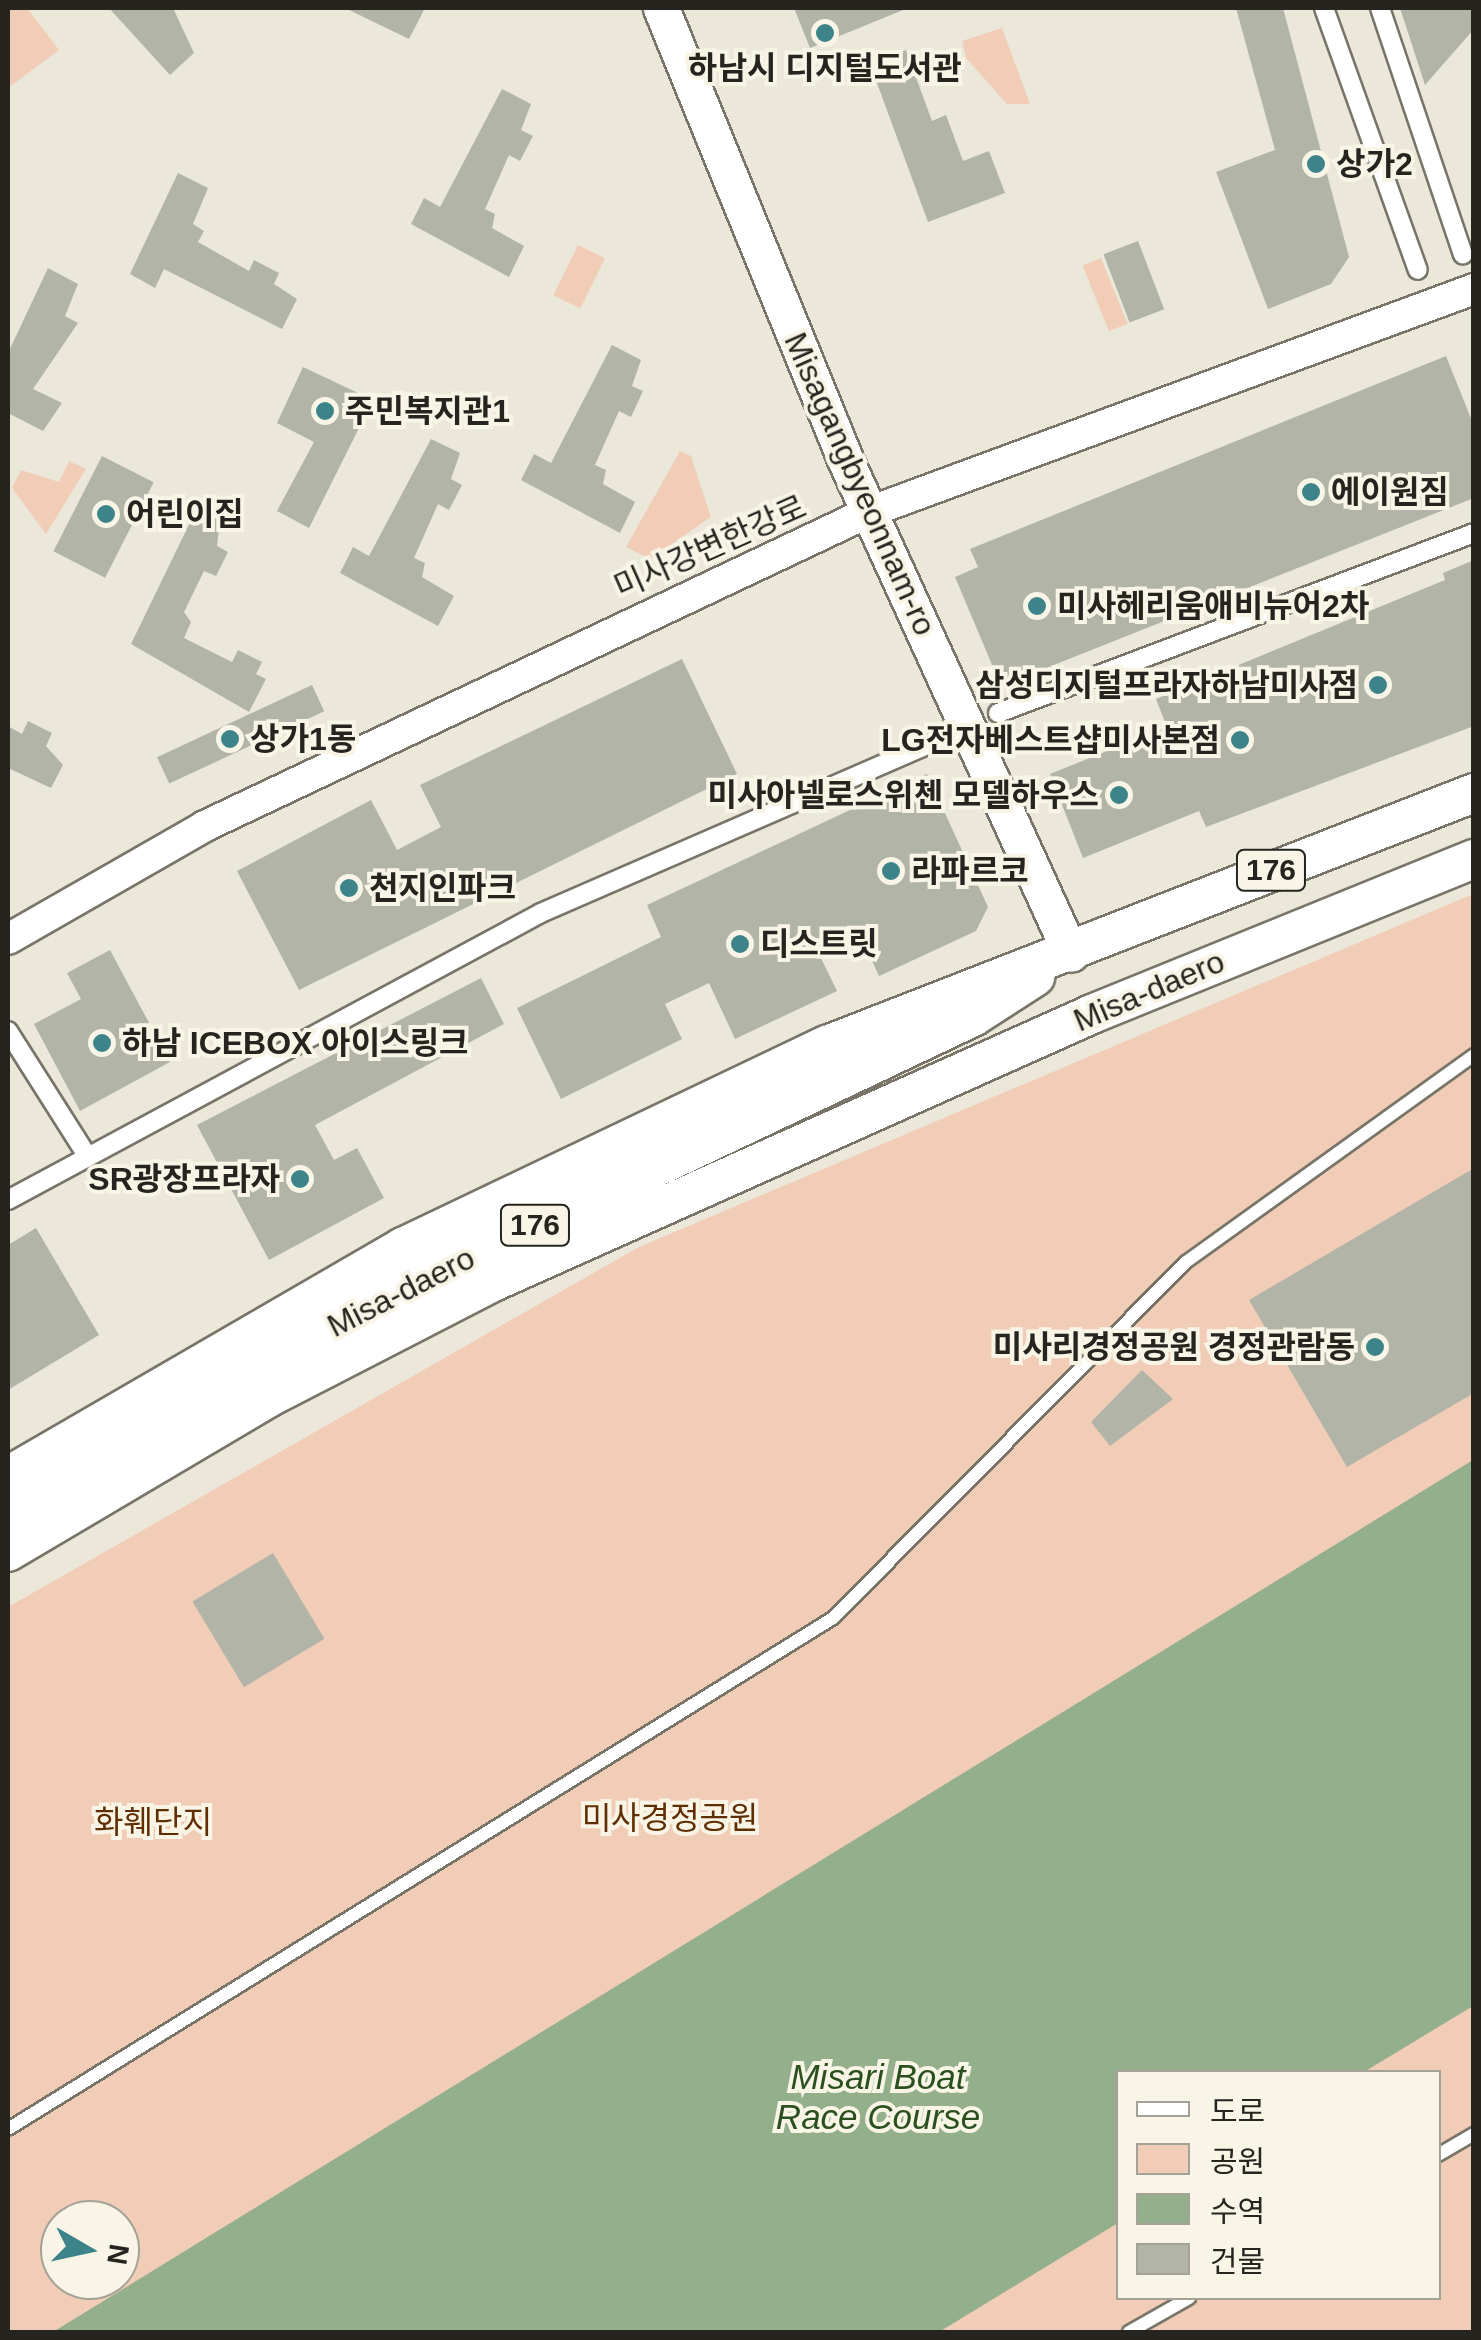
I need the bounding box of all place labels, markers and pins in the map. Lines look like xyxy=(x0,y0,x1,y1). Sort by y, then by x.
marker: 하남시 디지털도서관 xyxy=(814,22,836,44)
place label: 하남시 디지털도서관 xyxy=(688,49,962,87)
place label: 상가2 xyxy=(1336,145,1413,183)
marker: 상가2 xyxy=(1305,153,1327,175)
place label: 주민복지관1 xyxy=(345,392,510,430)
marker: 주민복지관1 xyxy=(314,400,336,422)
place label: 에이원짐 xyxy=(1331,473,1449,511)
marker: 에이원짐 xyxy=(1300,481,1322,503)
place label: 어린이집 xyxy=(126,495,244,533)
marker: 어린이집 xyxy=(95,503,117,525)
place label: 미사헤리움애비뉴어2차 xyxy=(1057,587,1369,625)
marker: 미사헤리움애비뉴어2차 xyxy=(1026,595,1048,617)
place label: 삼성디지털프라자하남미사점 xyxy=(975,666,1358,704)
marker: 삼성디지털프라자하남미사점 xyxy=(1367,674,1389,696)
place label: 상가1동 xyxy=(250,720,356,758)
place label: LG전자베스트샵미사본점 xyxy=(881,721,1220,759)
marker: 상가1동 xyxy=(219,728,241,750)
marker: LG전자베스트샵미사본점 xyxy=(1229,729,1251,751)
place label: 미사아넬로스위첸 모델하우스 xyxy=(707,776,1099,814)
marker: 미사아넬로스위첸 모델하우스 xyxy=(1108,784,1130,806)
place label: 라파르코 xyxy=(911,852,1029,890)
marker: 라파르코 xyxy=(880,860,902,882)
place label: 천지인파크 xyxy=(369,869,516,907)
marker: 천지인파크 xyxy=(338,877,360,899)
place label: 디스트릿 xyxy=(760,925,878,963)
marker: 디스트릿 xyxy=(729,933,751,955)
place label: 하남 ICEBOX 아이스링크 xyxy=(122,1024,469,1062)
marker: 하남 ICEBOX 아이스링크 xyxy=(91,1032,113,1054)
place label: SR광장프라자 xyxy=(88,1160,280,1198)
marker: SR광장프라자 xyxy=(289,1168,311,1190)
place label: 미사리경정공원 경정관람동 xyxy=(993,1328,1355,1366)
marker: 미사리경정공원 경정관람동 xyxy=(1364,1336,1386,1358)

